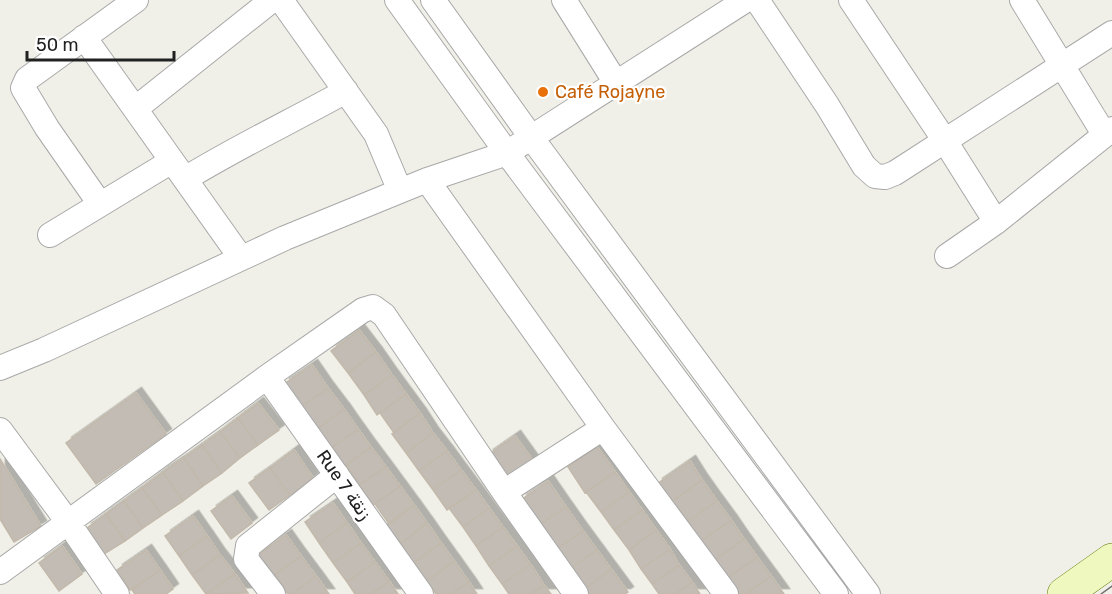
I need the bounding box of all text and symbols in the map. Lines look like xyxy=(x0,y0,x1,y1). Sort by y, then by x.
scale bar xyxy=(27,24,174,62)
text: 50 m xyxy=(36,34,79,56)
place label: Café Rojayne xyxy=(555,81,665,103)
marker: Café Rojayne xyxy=(536,85,550,99)
street label: Rue 7 زنقة xyxy=(312,446,376,524)

